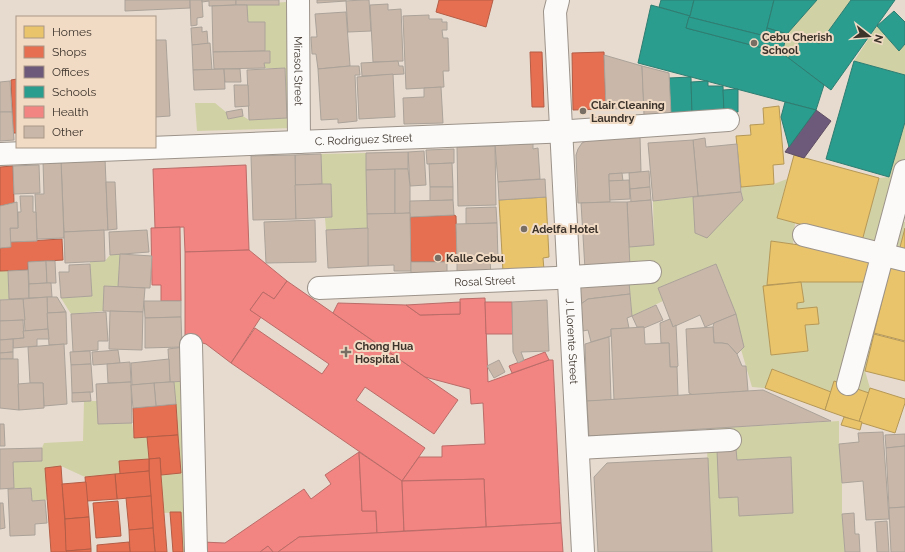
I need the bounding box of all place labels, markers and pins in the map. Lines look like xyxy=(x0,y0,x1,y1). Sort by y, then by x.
place label: Cebu Cherish School xyxy=(762,31,833,57)
marker: Cebu Cherish School xyxy=(749,38,759,48)
place label: Clair Cleaning Laundry xyxy=(591,99,665,125)
marker: Clair Cleaning Laundry xyxy=(578,106,588,116)
place label: Adelfa Hotel xyxy=(532,223,599,236)
marker: Adelfa Hotel xyxy=(519,224,529,234)
place label: Kalle Cebu xyxy=(446,252,504,265)
marker: Kalle Cebu xyxy=(433,253,443,263)
place label: Chong Hua Hospital xyxy=(355,340,413,366)
marker: Chong Hua Hospital xyxy=(340,346,352,358)

